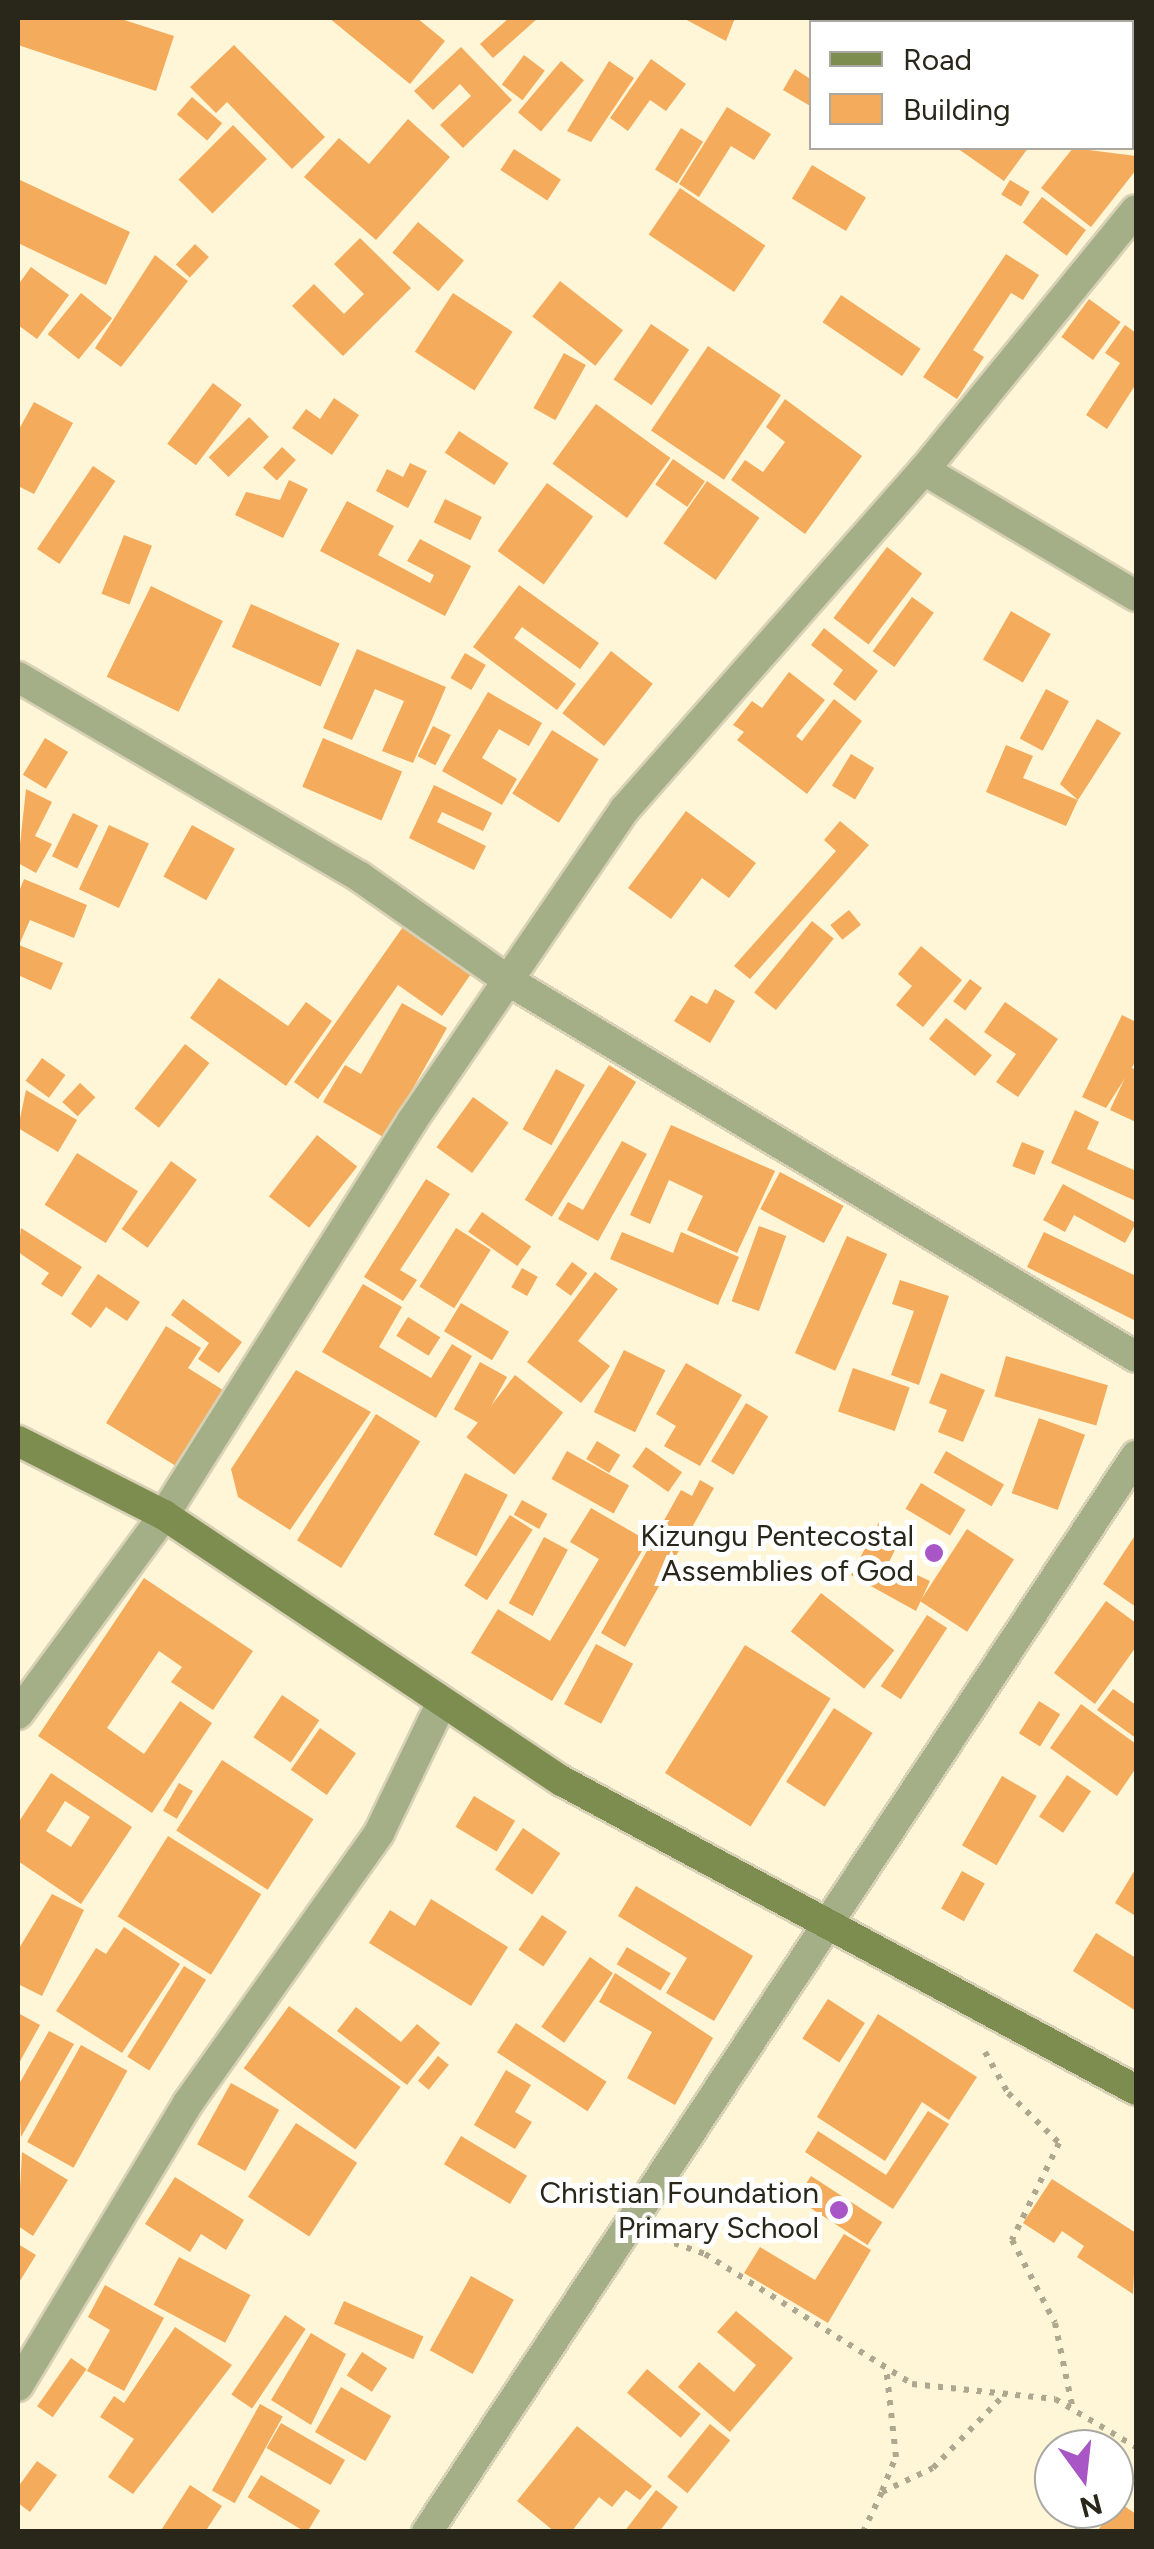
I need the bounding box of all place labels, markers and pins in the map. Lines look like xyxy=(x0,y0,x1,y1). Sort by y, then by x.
place label: Kizungu Pentecostal Assemblies of God xyxy=(640,1518,914,1588)
marker: Kizungu Pentecostal Assemblies of God xyxy=(923,1542,945,1564)
place label: Christian Foundation Primary School xyxy=(539,2175,819,2246)
marker: Christian Foundation Primary School xyxy=(828,2199,850,2221)

